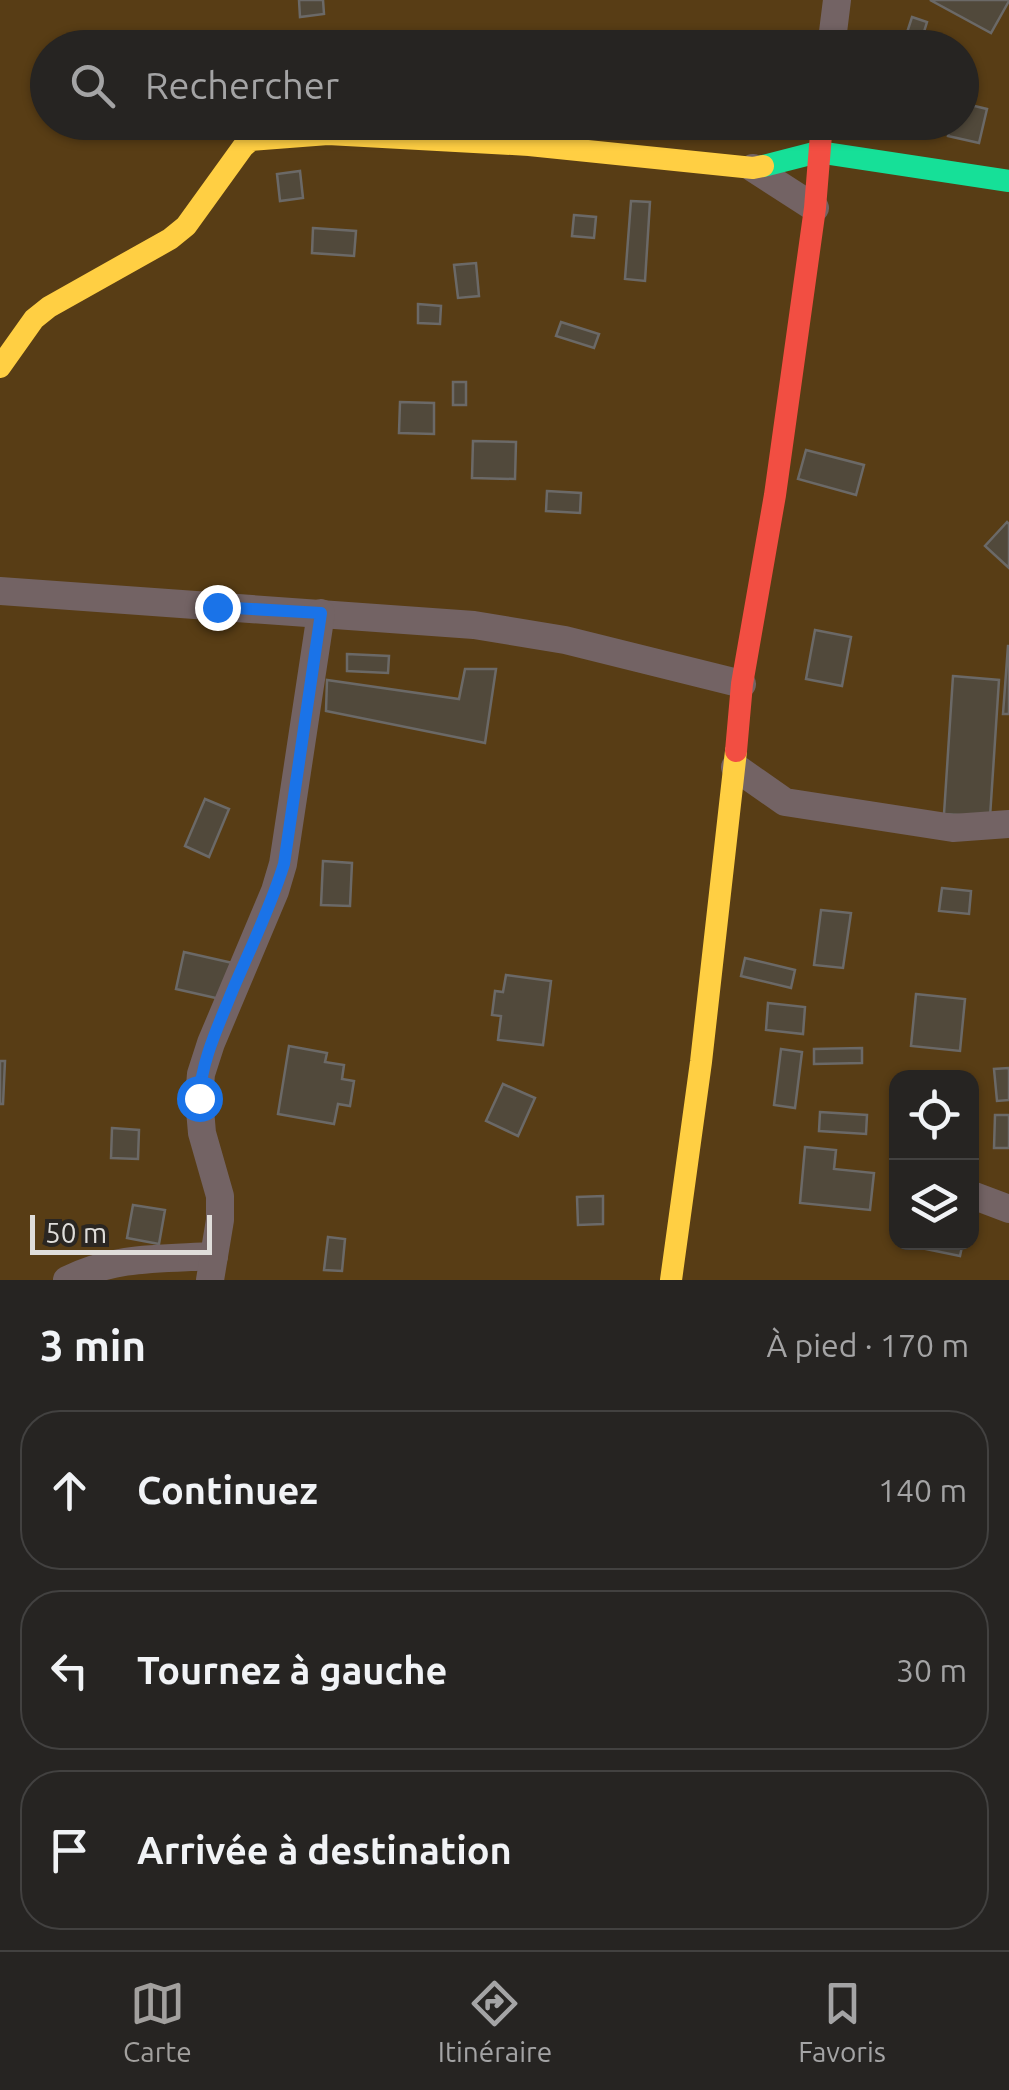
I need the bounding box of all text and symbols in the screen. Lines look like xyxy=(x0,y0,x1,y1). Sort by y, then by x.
search box xyxy=(30,30,979,140)
icon: search xyxy=(65,58,120,113)
text: Rechercher xyxy=(145,64,339,106)
route end xyxy=(195,585,241,631)
map controls xyxy=(889,1070,979,1250)
button: locate xyxy=(889,1070,979,1160)
route start xyxy=(177,1076,223,1122)
button: layers xyxy=(889,1160,979,1250)
scale bar xyxy=(30,1210,212,1254)
text: 50 m xyxy=(45,1217,107,1248)
text: 3 min xyxy=(40,1322,146,1369)
text: À pied · 170 m xyxy=(766,1327,969,1363)
icon: ahead xyxy=(42,1463,97,1518)
text: Continuez xyxy=(137,1469,318,1511)
text: 140 m xyxy=(878,1472,967,1508)
icon: left xyxy=(42,1643,97,1698)
text: Tournez à gauche xyxy=(137,1649,447,1691)
text: 30 m xyxy=(896,1652,967,1688)
icon: arrive xyxy=(42,1823,97,1878)
text: Arrivée à destination xyxy=(137,1829,512,1871)
tab: Carte xyxy=(123,1976,192,2067)
tab: Itinéraire xyxy=(438,1976,552,2067)
tab: Favoris xyxy=(798,1976,886,2067)

